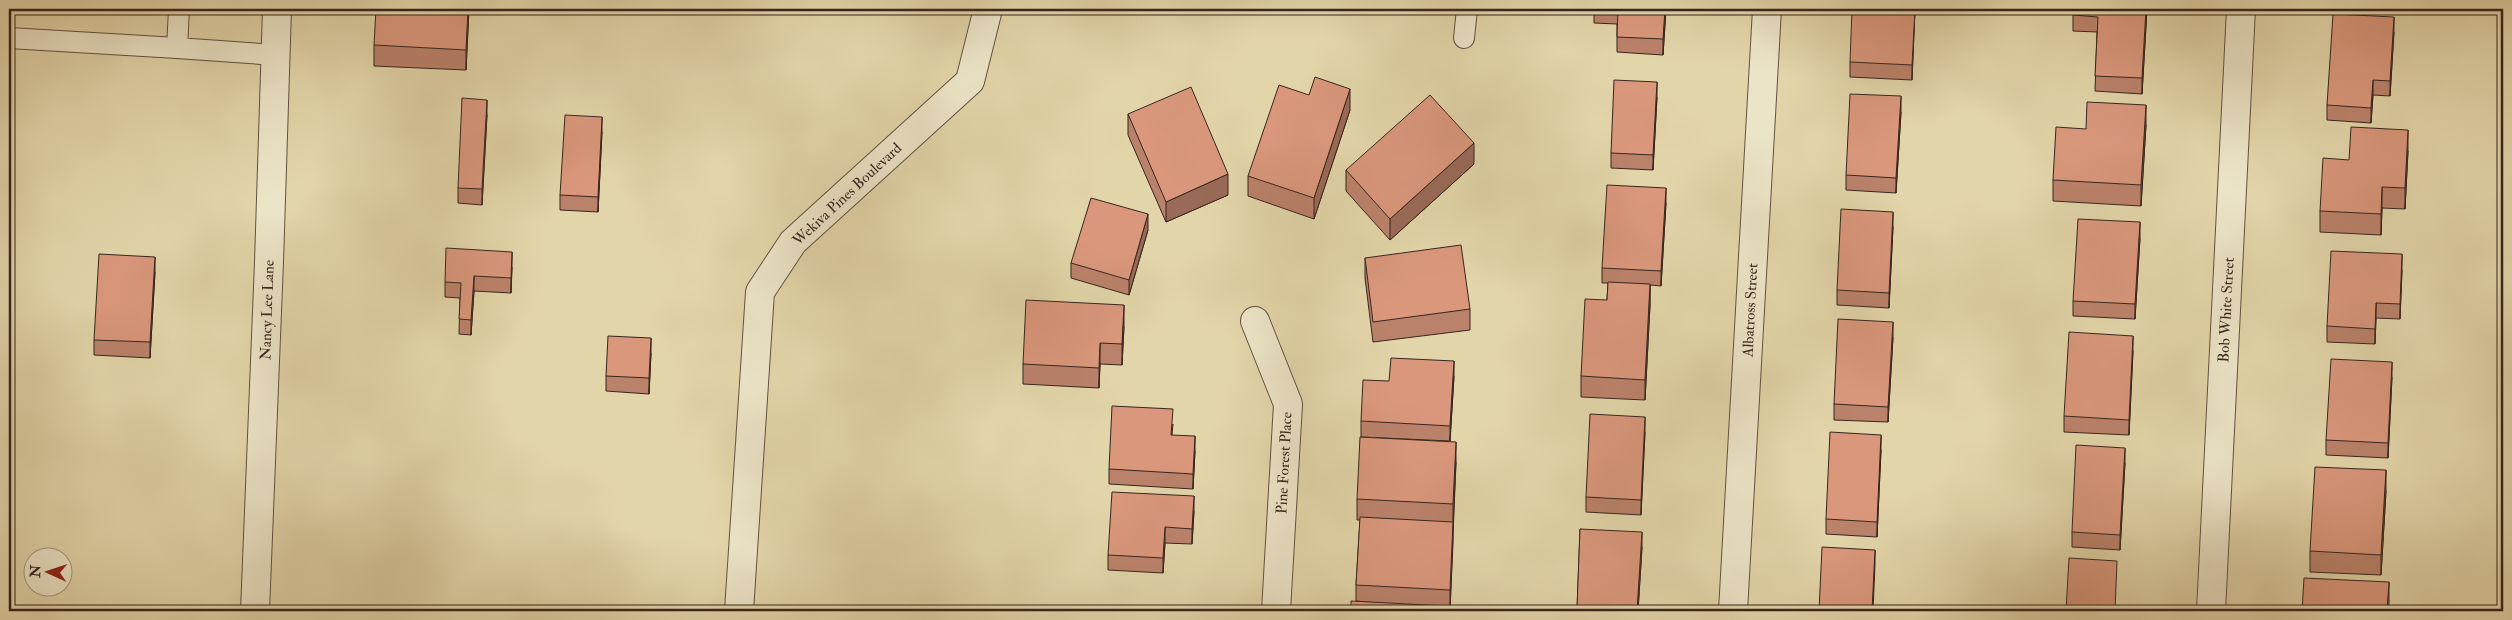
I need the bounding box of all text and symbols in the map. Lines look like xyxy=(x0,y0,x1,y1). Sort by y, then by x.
street label: Wekiva Pines Boulevard xyxy=(788,138,906,251)
street label: Bob White Street xyxy=(2214,257,2239,363)
street label: Nancy Lee Lane xyxy=(256,260,279,360)
street label: Albatross Street xyxy=(1738,262,1762,358)
street label: Pine Forest Place xyxy=(1272,411,1297,515)
north arrow xyxy=(22,548,72,598)
text: N xyxy=(27,564,44,579)

